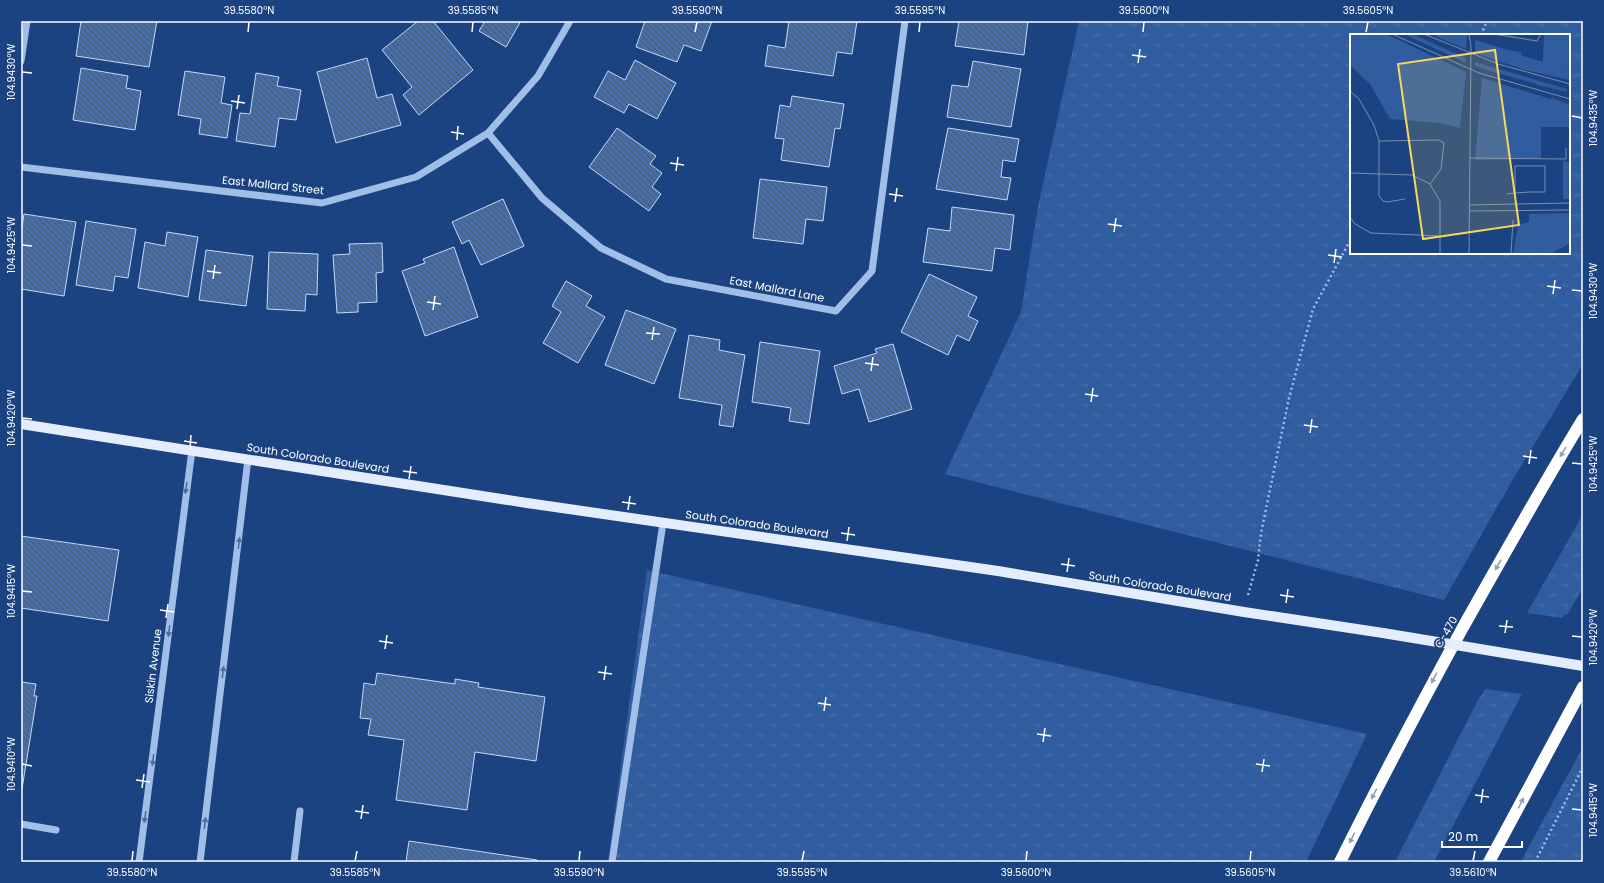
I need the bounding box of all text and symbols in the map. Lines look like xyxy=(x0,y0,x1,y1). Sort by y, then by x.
text: 39.5580°N xyxy=(224,3,274,18)
text: 39.5585°N xyxy=(448,3,498,18)
text: 39.5590°N xyxy=(672,3,722,18)
text: 39.5595°N xyxy=(895,3,945,18)
text: 39.5600°N xyxy=(1119,3,1169,18)
text: 39.5605°N xyxy=(1343,3,1393,18)
inset map xyxy=(1350,34,1570,254)
text: 104.9430°W xyxy=(4,44,19,100)
text: 104.9435°W xyxy=(1586,90,1601,146)
street label: East Mallard Street xyxy=(221,172,325,198)
text: 104.9425°W xyxy=(4,217,19,273)
text: 104.9430°W xyxy=(1586,263,1601,319)
street label: East Mallard Lane xyxy=(728,272,826,306)
text: 104.9420°W xyxy=(4,390,19,446)
text: 104.9425°W xyxy=(1586,436,1601,492)
street label: South Colorado Boulevard xyxy=(246,439,390,477)
one-way arrow xyxy=(1559,446,1566,458)
one-way arrow xyxy=(183,482,190,494)
street label: South Colorado Boulevard xyxy=(684,506,830,542)
one-way arrow xyxy=(235,537,242,549)
one-way arrow xyxy=(1494,559,1501,571)
text: 104.9415°W xyxy=(4,564,19,618)
street label: South Colorado Boulevard xyxy=(1088,567,1232,605)
text: 104.9420°W xyxy=(1586,609,1601,665)
street label: C-470 xyxy=(1430,613,1462,651)
one-way arrow xyxy=(165,625,172,637)
street label: Siskin Avenue xyxy=(141,628,166,704)
one-way arrow xyxy=(220,666,227,678)
one-way arrow xyxy=(1431,673,1438,684)
text: 104.9410°W xyxy=(4,737,19,791)
one-way arrow xyxy=(149,754,156,766)
text: 104.9415°W xyxy=(1586,783,1601,837)
one-way arrow xyxy=(1371,788,1377,799)
one-way arrow xyxy=(1517,797,1524,809)
one-way arrow xyxy=(142,811,148,823)
one-way arrow xyxy=(202,817,208,829)
scale bar xyxy=(1442,823,1522,849)
text: 20 m xyxy=(1448,828,1478,845)
one-way arrow xyxy=(1349,832,1355,844)
text: 39.5580°N xyxy=(107,865,157,880)
text: 39.5585°N xyxy=(330,865,380,880)
text: 39.5590°N xyxy=(554,865,604,880)
text: 39.5595°N xyxy=(777,865,827,880)
text: 39.5600°N xyxy=(1001,865,1051,880)
text: 39.5605°N xyxy=(1225,865,1275,880)
text: 39.5610°N xyxy=(1449,865,1497,880)

